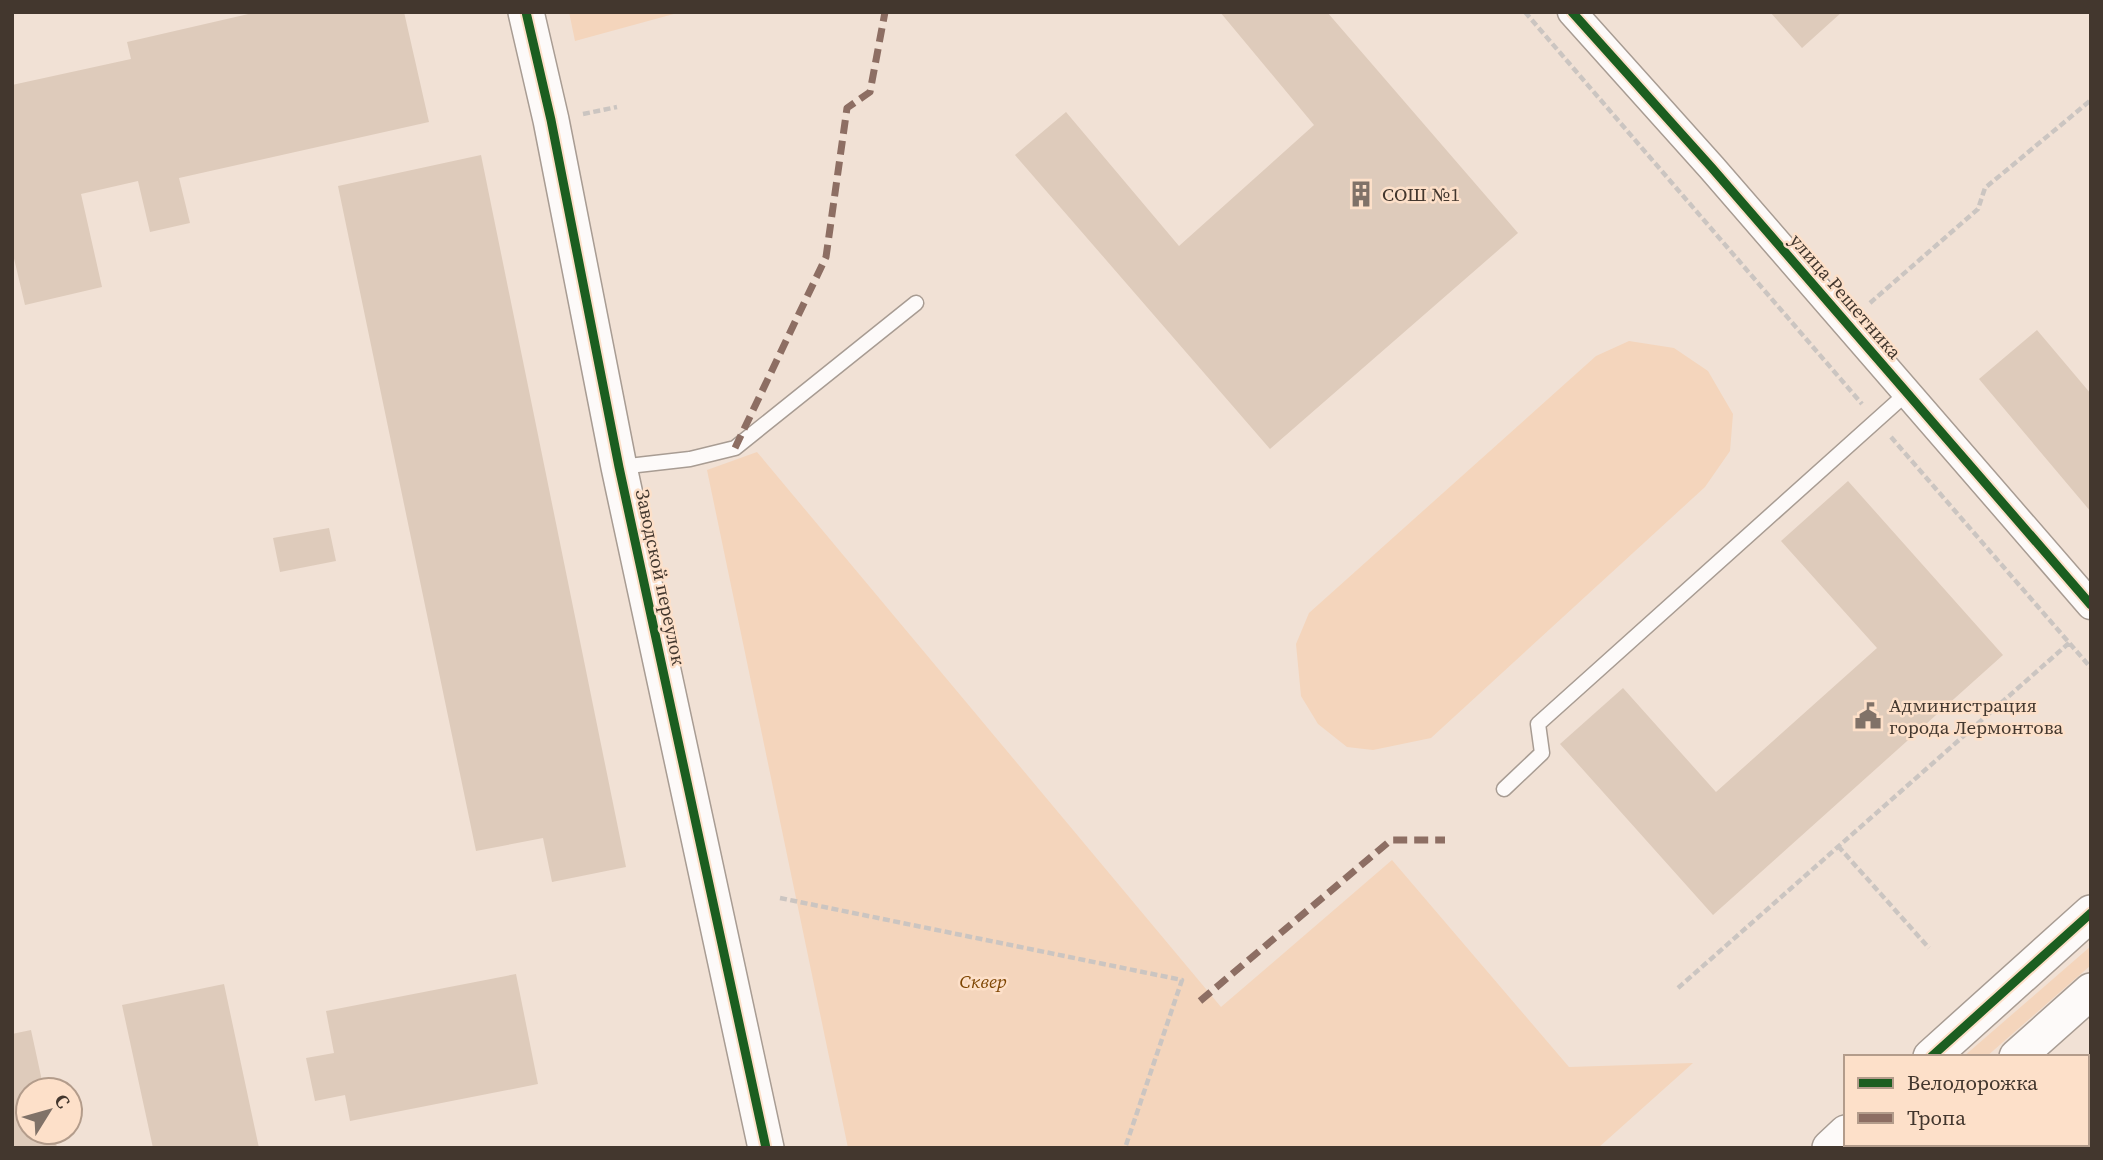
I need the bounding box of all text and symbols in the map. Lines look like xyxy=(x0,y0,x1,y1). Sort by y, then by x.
building icon: СОШ №1 xyxy=(1346,179,1376,209)
place label: СОШ №1 xyxy=(1382,181,1460,207)
street label: улица Решетника xyxy=(1784,228,1908,365)
street label: Заводской переулок xyxy=(630,487,692,668)
place label: Администрация города Лермонтова xyxy=(1889,692,2064,740)
public building icon: Администрация города Лермонтова xyxy=(1853,701,1883,731)
park label: Сквер xyxy=(960,968,1007,994)
legend xyxy=(1844,1055,2089,1146)
text: Велодорожка xyxy=(1907,1068,2038,1097)
north arrow xyxy=(14,1076,84,1146)
text: С xyxy=(49,1088,77,1113)
text: Тропа xyxy=(1907,1103,1966,1132)

